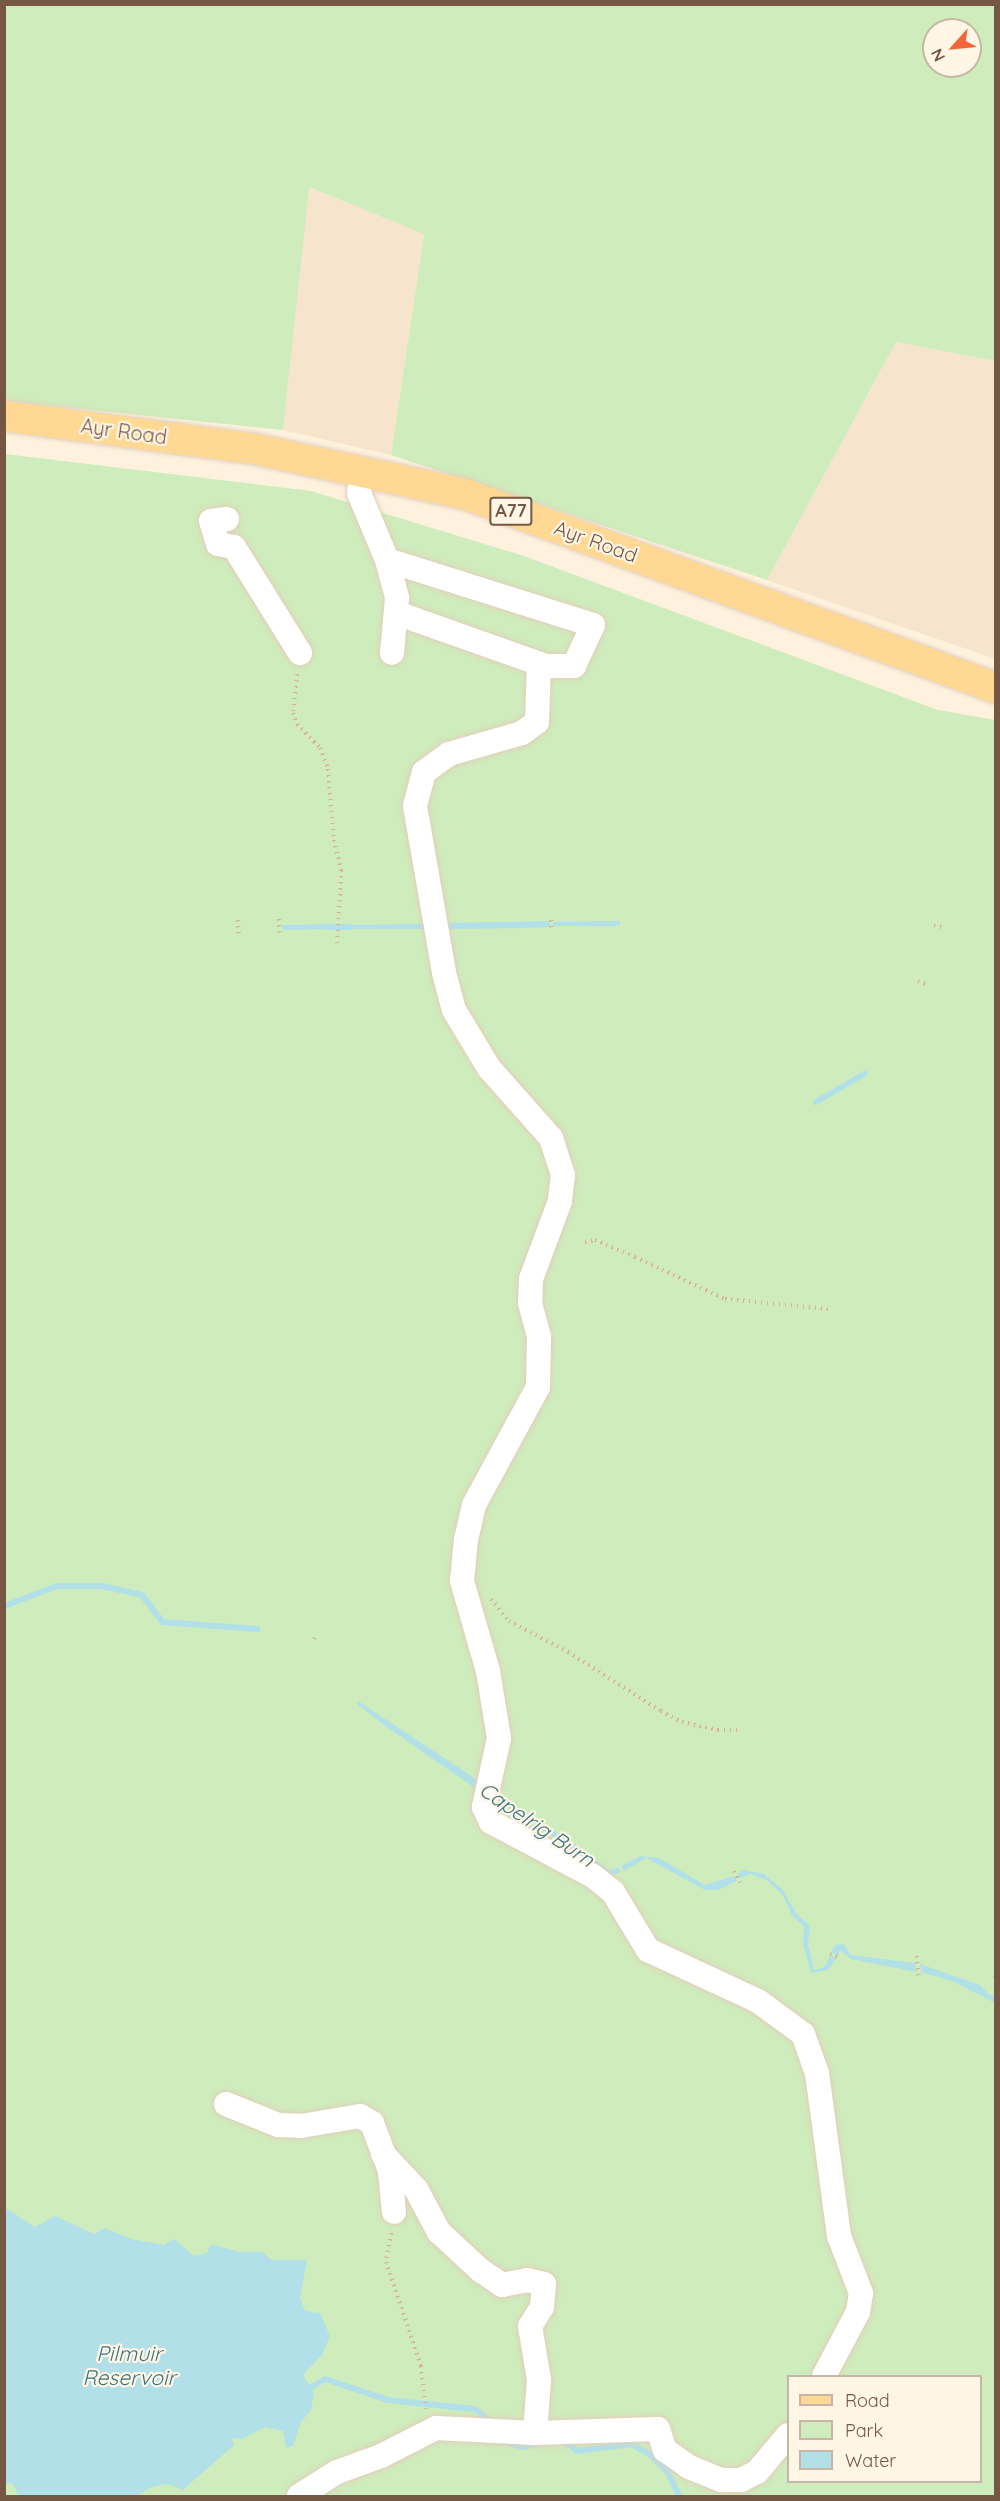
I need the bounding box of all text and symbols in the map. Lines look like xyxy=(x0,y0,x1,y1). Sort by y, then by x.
north arrow xyxy=(922,18,982,78)
text: N xyxy=(926,45,949,65)
street label: Ayr Road xyxy=(79,413,169,449)
road number: A77 xyxy=(488,496,534,526)
street label: Ayr Road xyxy=(551,515,641,567)
water label: Capelrig Burn xyxy=(475,1776,599,1872)
water label: Pilmuir Reservoir xyxy=(83,2340,175,2390)
legend xyxy=(787,2375,982,2483)
text: Road xyxy=(845,2389,890,2412)
text: Park xyxy=(845,2419,883,2442)
text: Water xyxy=(845,2449,896,2472)

